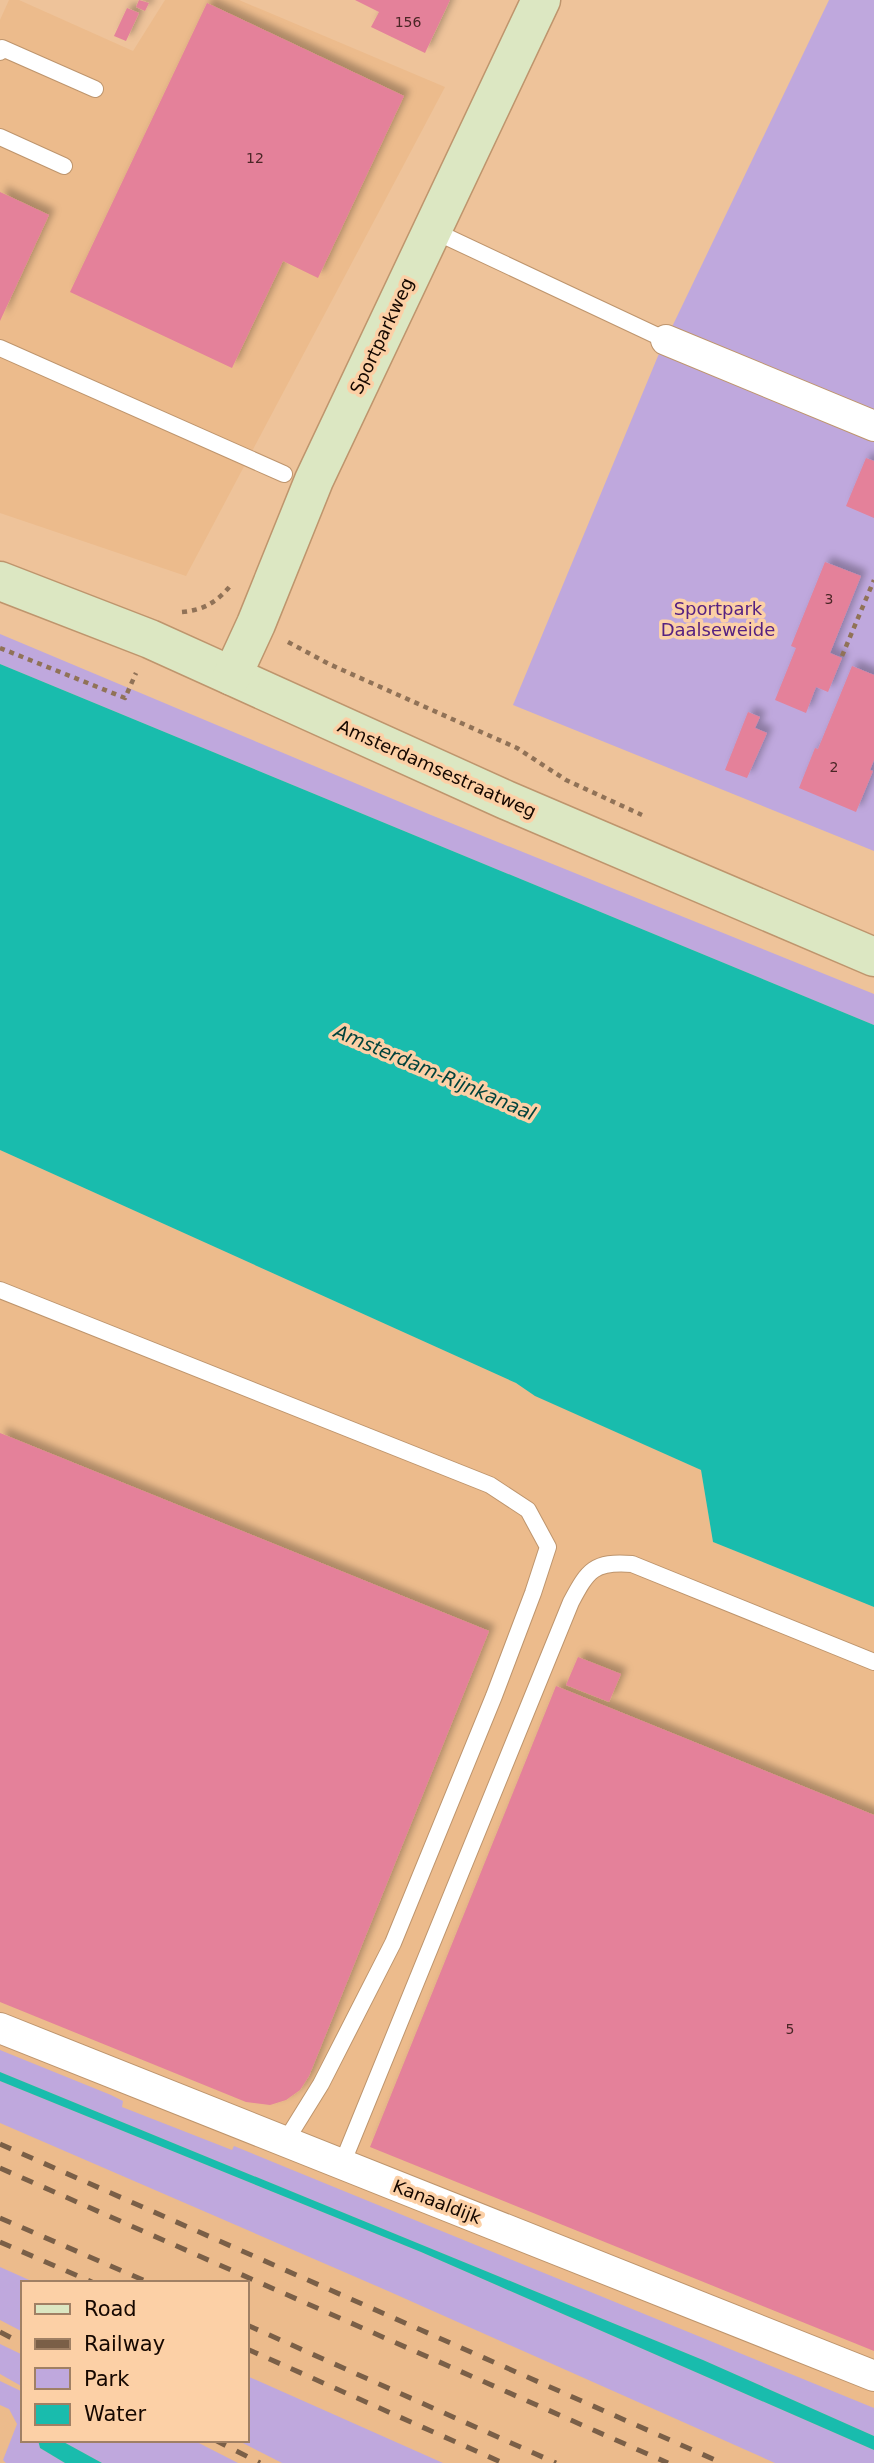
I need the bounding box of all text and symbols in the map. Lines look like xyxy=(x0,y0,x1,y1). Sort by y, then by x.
house number: 156 xyxy=(395,14,421,30)
house number: 12 xyxy=(246,150,264,166)
street label: Sportparkweg xyxy=(345,274,418,397)
house number: 3 xyxy=(825,591,833,607)
park label: Sportpark Daalseweide xyxy=(661,598,775,640)
street label: Amsterdamsestraatweg xyxy=(335,715,540,822)
house number: 2 xyxy=(830,759,838,775)
water label: Amsterdam-Rijnkanaal xyxy=(329,1019,540,1125)
house number: 5 xyxy=(786,2021,794,2037)
street label: Kanaaldijk xyxy=(390,2175,485,2228)
legend xyxy=(21,2281,248,2442)
text: Road xyxy=(84,2297,137,2321)
text: Railway xyxy=(84,2332,165,2356)
text: Park xyxy=(84,2367,130,2391)
text: Water xyxy=(84,2402,146,2426)

